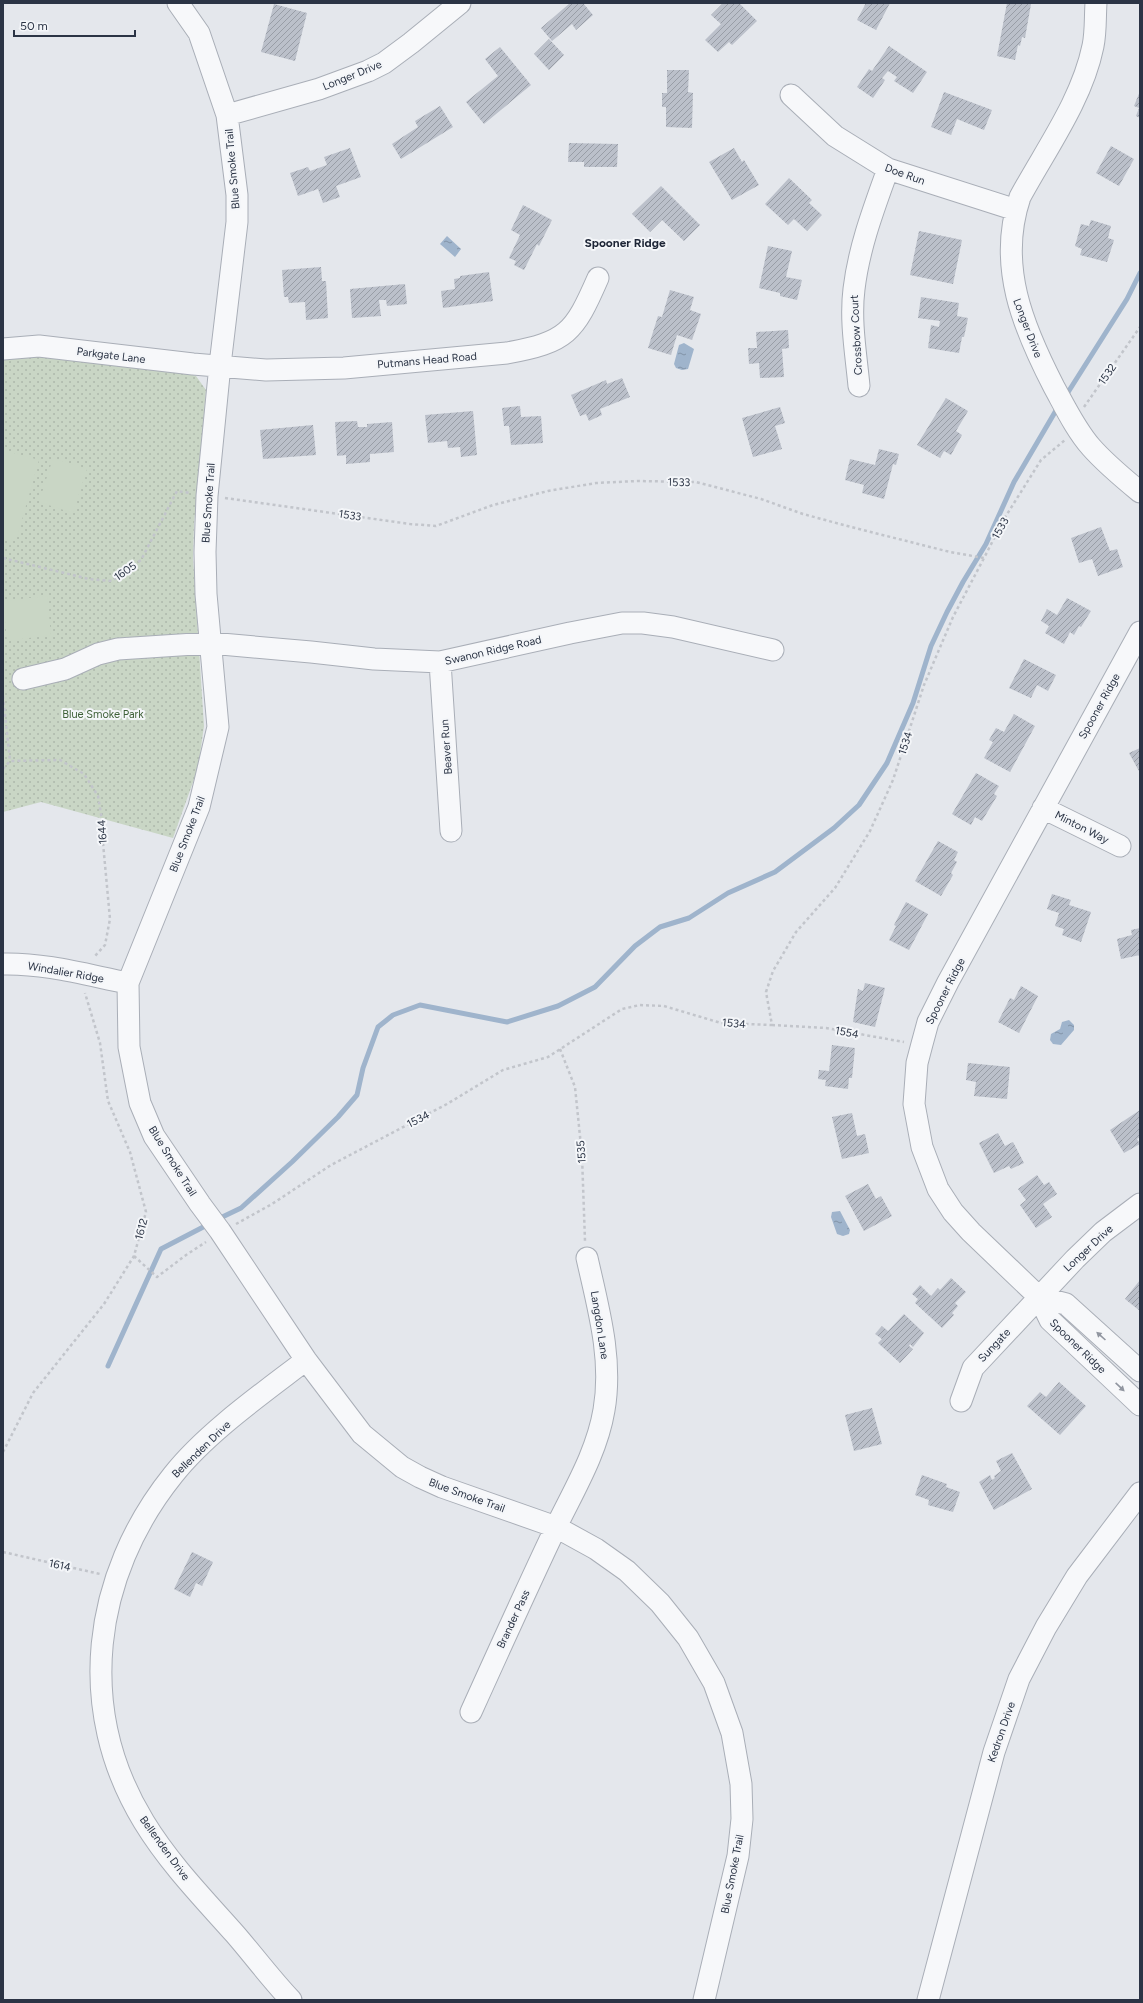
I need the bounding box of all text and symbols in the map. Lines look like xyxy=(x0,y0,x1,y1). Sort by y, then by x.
scale bar xyxy=(14,12,135,38)
text: 50 m xyxy=(20,19,48,33)
street label: Longer Drive xyxy=(321,58,384,93)
street label: Blue Smoke Trail xyxy=(223,128,242,210)
street label: Doe Run xyxy=(883,161,927,188)
district label: Spooner Ridge xyxy=(584,236,666,250)
street label: Crossbow Court xyxy=(848,294,865,376)
street label: Longer Drive xyxy=(1010,297,1045,360)
street label: Parkgate Lane xyxy=(76,345,146,366)
street label: Putmans Head Road xyxy=(377,350,477,371)
street label: 1532 xyxy=(1095,361,1119,387)
street label: Blue Smoke Trail xyxy=(199,463,218,544)
street label: 1533 xyxy=(667,476,691,489)
street label: 1533 xyxy=(338,507,362,524)
street label: 1533 xyxy=(989,515,1012,541)
street label: 1605 xyxy=(112,559,139,584)
street label: Swanon Ridge Road xyxy=(444,633,543,668)
street label: Spooner Ridge xyxy=(1076,671,1123,741)
park label: Blue Smoke Park xyxy=(62,708,144,721)
street label: Beaver Run xyxy=(438,719,455,775)
street label: 1534 xyxy=(896,730,915,756)
street label: Blue Smoke Trail xyxy=(167,794,208,874)
street label: Minton Way xyxy=(1053,808,1111,847)
street label: 1644 xyxy=(95,819,110,845)
street label: Spooner Ridge xyxy=(923,956,968,1027)
street label: Windalier Ridge xyxy=(27,959,105,986)
street label: 1534 xyxy=(722,1016,746,1031)
street label: 1554 xyxy=(834,1024,860,1041)
street label: 1534 xyxy=(405,1108,432,1131)
street label: Blue Smoke Trail xyxy=(146,1124,199,1199)
street label: 1535 xyxy=(574,1140,589,1164)
street label: 1612 xyxy=(132,1217,151,1241)
street label: Longer Drive xyxy=(1061,1222,1116,1274)
street label: Langdon Lane xyxy=(588,1290,611,1360)
street label: Spooner Ridge xyxy=(1047,1316,1108,1376)
street label: Sungate xyxy=(976,1326,1013,1365)
one-way arrow xyxy=(1095,1331,1106,1340)
one-way arrow xyxy=(1115,1382,1126,1391)
street label: Bellenden Drive xyxy=(169,1418,233,1481)
street label: Blue Smoke Trail xyxy=(427,1476,507,1515)
street label: 1614 xyxy=(48,1557,72,1574)
street label: Brander Pass xyxy=(494,1588,533,1651)
street label: Kedron Drive xyxy=(985,1700,1018,1764)
street label: Bellenden Drive xyxy=(137,1814,192,1883)
street label: Blue Smoke Trail xyxy=(718,1833,747,1915)

